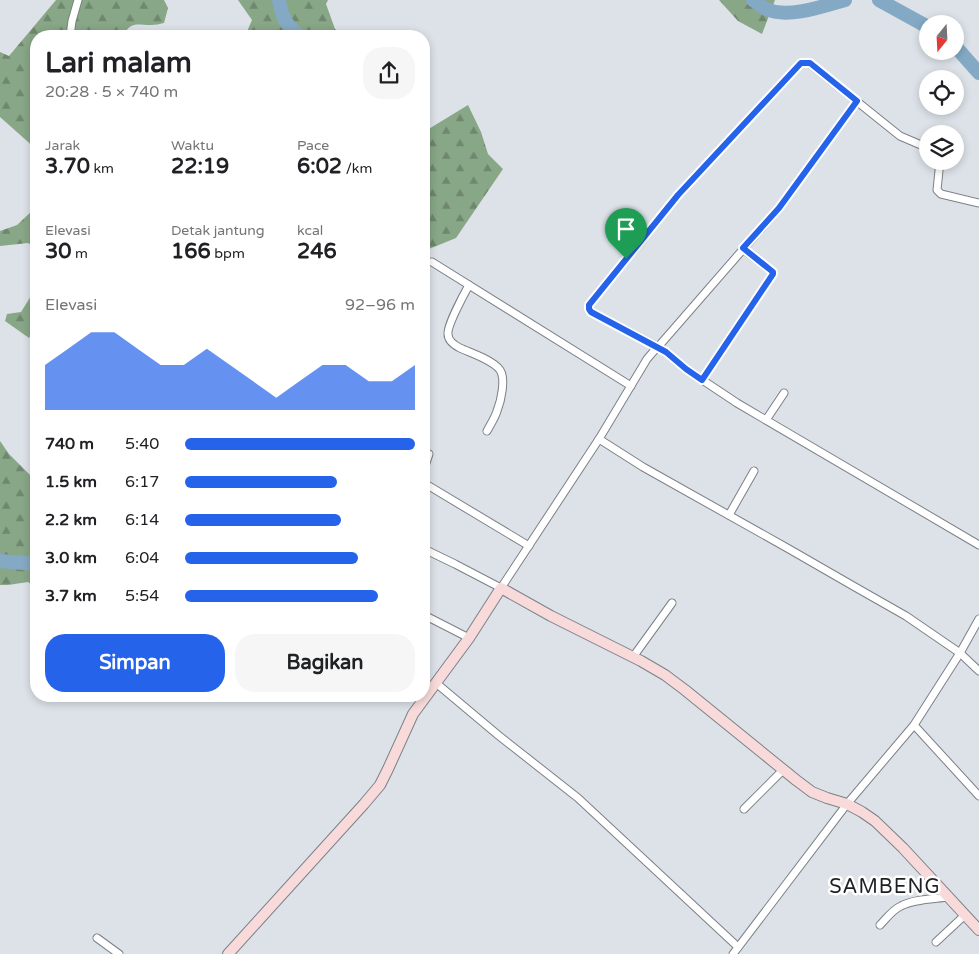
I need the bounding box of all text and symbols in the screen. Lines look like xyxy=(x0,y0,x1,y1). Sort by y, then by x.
north arrow xyxy=(919,15,964,60)
map controls xyxy=(919,15,964,170)
text: Lari malam xyxy=(45,46,192,80)
button: share xyxy=(363,47,415,99)
button: locate xyxy=(919,70,964,115)
text: 20:28 · 5 × 740 m xyxy=(45,82,178,102)
button: layers xyxy=(919,125,964,170)
text: Jarak xyxy=(45,137,80,154)
text: Waktu xyxy=(171,137,214,154)
text: Pace xyxy=(297,137,329,154)
text: 3.70 xyxy=(45,154,90,179)
text: 22:19 xyxy=(171,154,229,179)
text: 6:02 xyxy=(297,154,342,179)
text: km xyxy=(90,160,114,177)
text: /km xyxy=(342,160,372,177)
pin xyxy=(605,208,647,259)
icon: arrive xyxy=(612,215,640,243)
text: Elevasi xyxy=(45,222,91,239)
text: Detak jantung xyxy=(171,222,265,239)
text: kcal xyxy=(297,222,323,239)
text: 30 xyxy=(45,239,71,264)
text: 166 xyxy=(171,239,211,264)
text: 246 xyxy=(297,239,337,264)
text: m xyxy=(71,245,88,262)
text: bpm xyxy=(211,245,245,262)
text: Elevasi xyxy=(45,295,97,315)
text: 92–96 m xyxy=(345,295,415,315)
text: 740 m xyxy=(45,434,94,454)
text: 5:40 xyxy=(125,434,159,454)
text: 1.5 km xyxy=(45,472,97,492)
text: 6:17 xyxy=(125,472,159,492)
text: 2.2 km xyxy=(45,510,97,530)
text: 6:14 xyxy=(125,510,159,530)
text: 3.0 km xyxy=(45,548,97,568)
text: 6:04 xyxy=(125,548,159,568)
text: 3.7 km xyxy=(45,586,97,606)
text: 5:54 xyxy=(125,586,159,606)
button: Simpan xyxy=(45,634,225,692)
button: Bagikan xyxy=(235,634,415,692)
district label: SAMBENG xyxy=(829,875,941,899)

